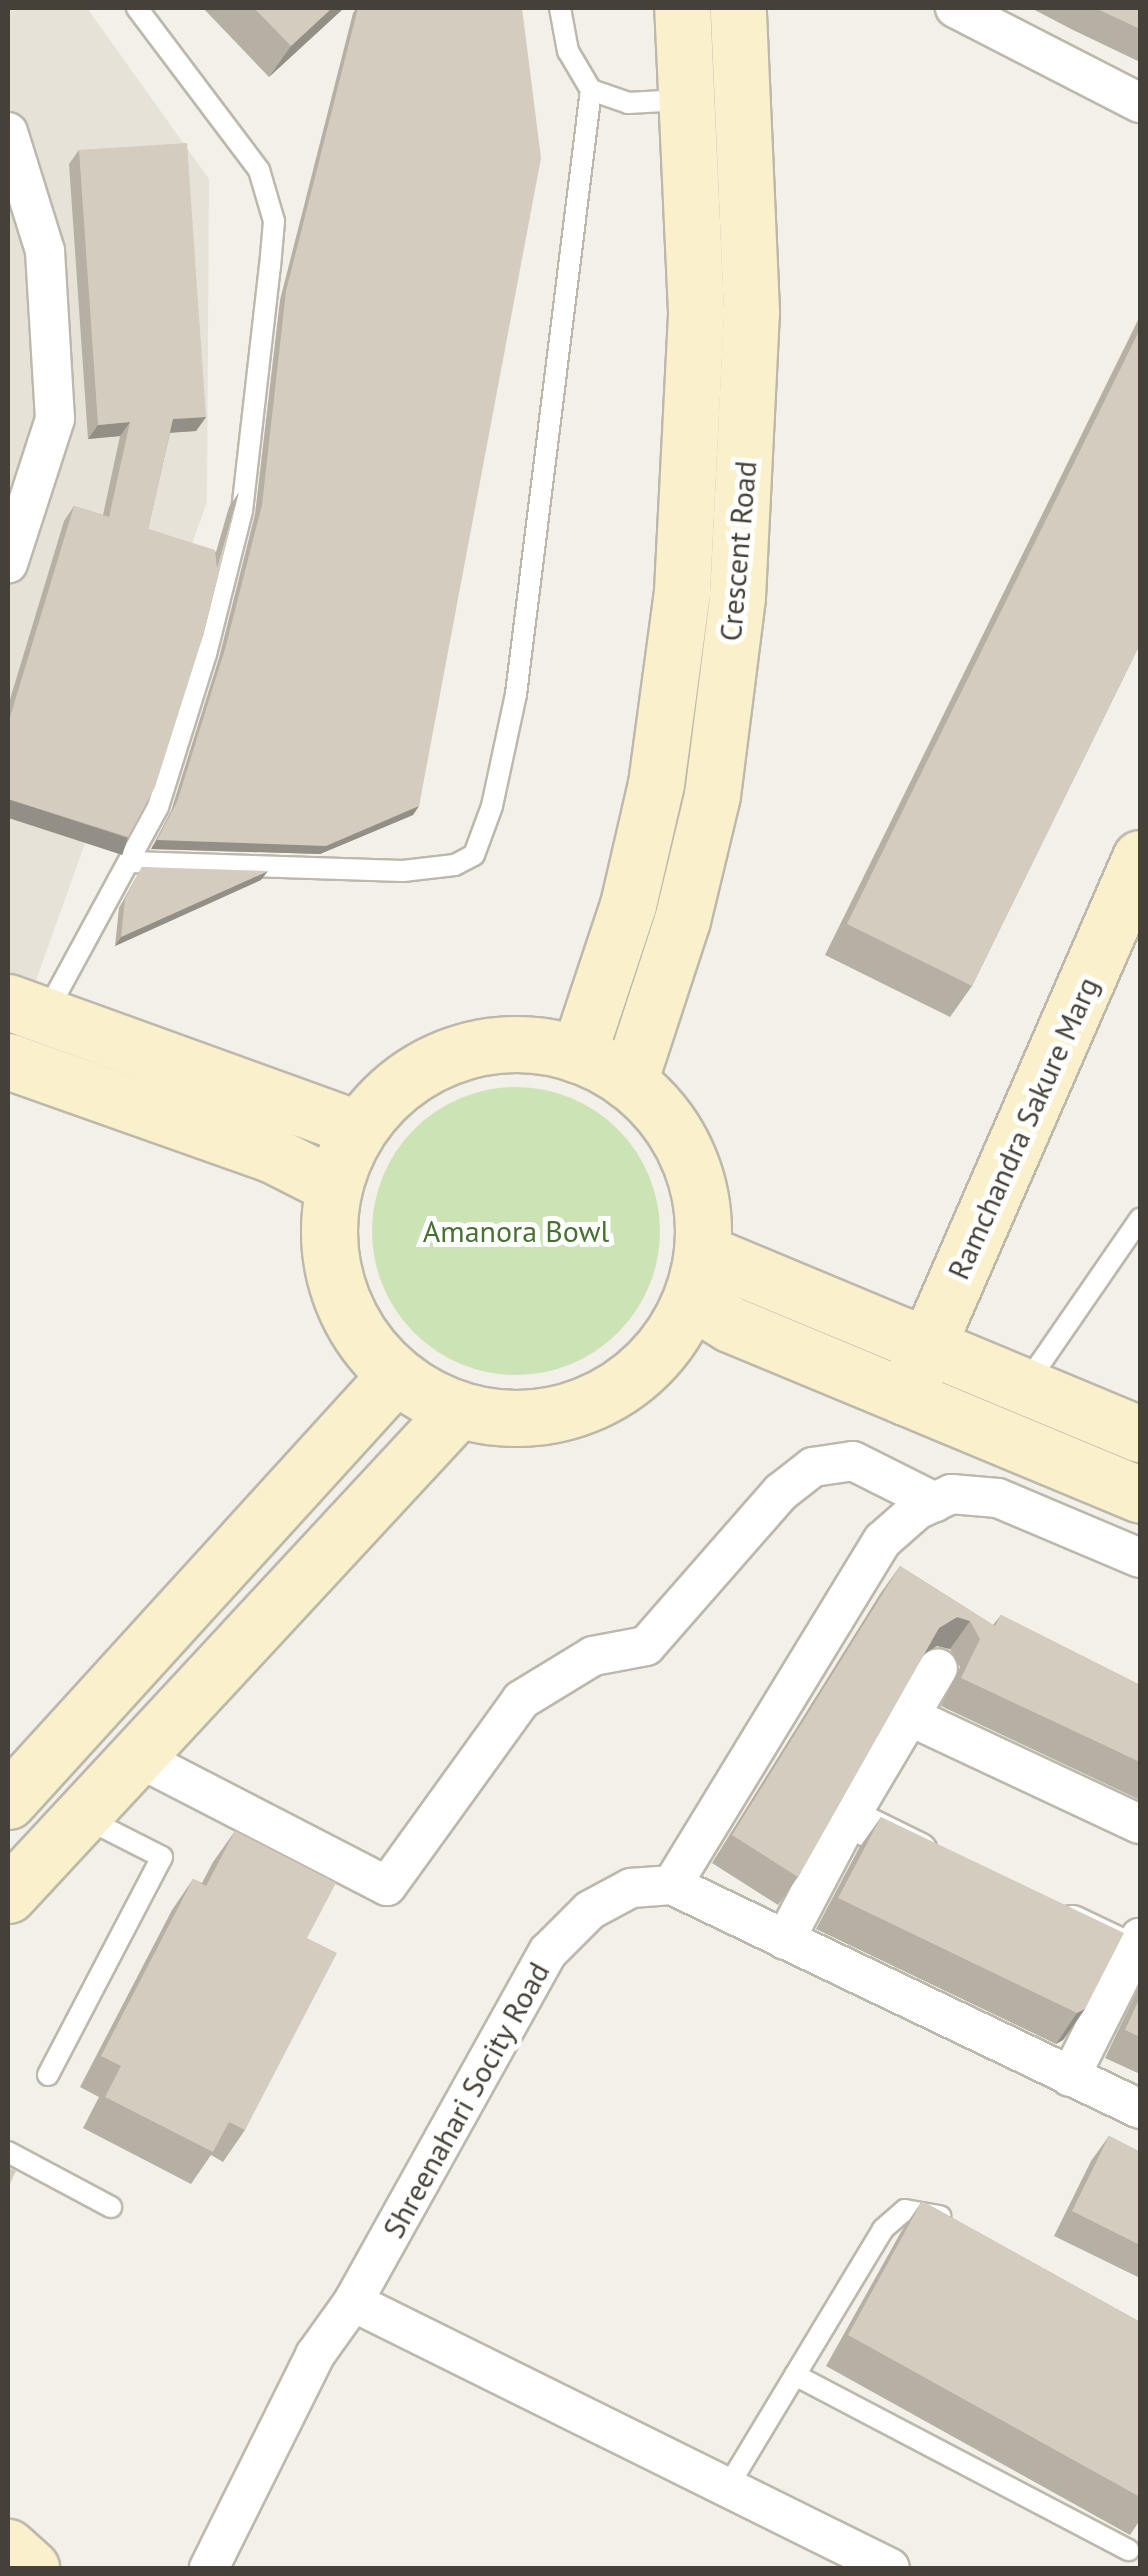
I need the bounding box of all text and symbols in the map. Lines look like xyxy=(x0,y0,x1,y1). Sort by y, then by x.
street label: Crescent Road xyxy=(712,459,764,643)
street label: Ramchandra Sakure Marg xyxy=(940,971,1106,1285)
park label: Amanora Bowl xyxy=(423,1213,609,1249)
street label: Shreenahari Socity Road xyxy=(375,1955,557,2245)

